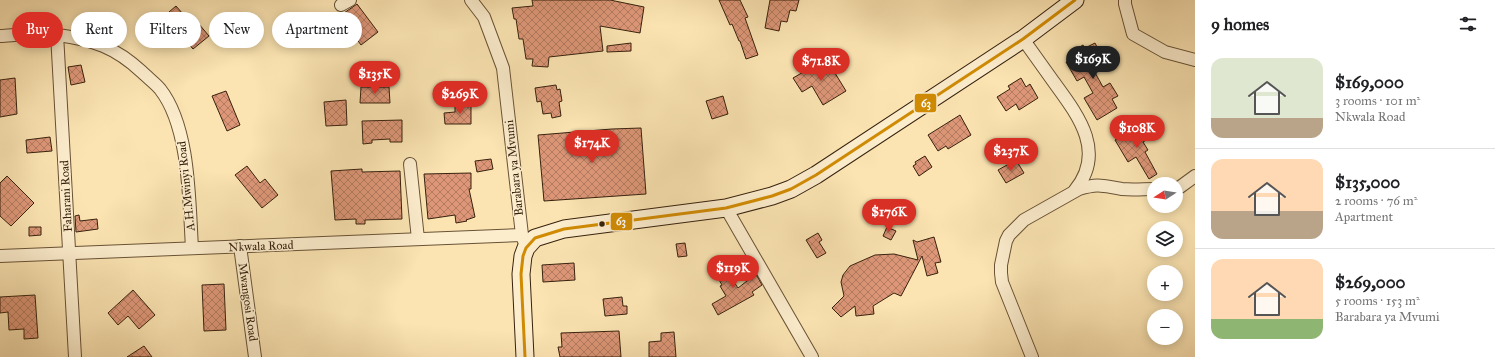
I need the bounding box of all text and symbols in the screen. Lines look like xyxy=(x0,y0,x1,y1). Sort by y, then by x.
chip: Buy xyxy=(12,12,63,48)
chip: Rent xyxy=(71,12,127,48)
chip: Filters xyxy=(135,12,201,48)
chip: New xyxy=(209,12,264,48)
chip: Apartment xyxy=(272,12,362,48)
icon: filters xyxy=(1457,13,1479,35)
text: 9 homes xyxy=(1211,14,1269,35)
pin: $169K xyxy=(1065,46,1121,80)
pin: $71.8K xyxy=(788,48,854,82)
text: $169K xyxy=(1075,51,1111,67)
text: $71.8K xyxy=(802,53,840,69)
pin: $135K xyxy=(347,61,403,95)
text: $135K xyxy=(358,66,392,82)
text: $169,000 xyxy=(1335,72,1404,93)
icon: home xyxy=(1243,74,1291,122)
pin: $269K xyxy=(432,81,488,115)
text: $269K xyxy=(441,86,479,102)
line badge: 63 xyxy=(914,93,937,113)
text: 3 rooms · 101 m² xyxy=(1335,93,1420,109)
text: 63 xyxy=(921,97,931,111)
text: Nkwala Road xyxy=(1335,109,1406,125)
pin: $108K xyxy=(1109,115,1165,149)
street label: Barabara ya Mvumi xyxy=(502,119,526,217)
text: $108K xyxy=(1119,120,1155,136)
pin: $174K xyxy=(564,130,620,164)
text: $174K xyxy=(574,135,610,151)
pin: $237K xyxy=(983,138,1039,172)
street label: A.H.Mwinyi Road xyxy=(174,140,198,233)
text: $237K xyxy=(993,143,1029,159)
street label: Faharani Road xyxy=(57,160,75,232)
text: $135,000 xyxy=(1335,172,1400,193)
icon: home xyxy=(1243,175,1291,223)
north arrow xyxy=(1147,177,1183,213)
map controls xyxy=(1147,177,1183,345)
text: 2 rooms · 76 m² xyxy=(1335,193,1417,209)
pin: $176K xyxy=(861,199,917,233)
text: $176K xyxy=(871,204,907,220)
text: Apartment xyxy=(1335,209,1393,225)
line badge: 63 xyxy=(610,212,633,231)
text: 63 xyxy=(616,215,626,229)
unlabelled marker xyxy=(597,219,607,229)
button: layers xyxy=(1147,221,1183,257)
street label: Nkwala Road xyxy=(228,238,294,254)
pin: $119K xyxy=(705,255,761,289)
text: $119K xyxy=(716,260,750,276)
street label: Mwangosi Road xyxy=(235,262,260,342)
button: + xyxy=(1147,265,1183,301)
text: $269,000 xyxy=(1335,272,1406,293)
icon: home xyxy=(1243,275,1291,323)
text: 5 rooms · 153 m² xyxy=(1335,293,1420,309)
button: − xyxy=(1147,309,1183,345)
text: Barabara ya Mvumi xyxy=(1335,309,1440,325)

